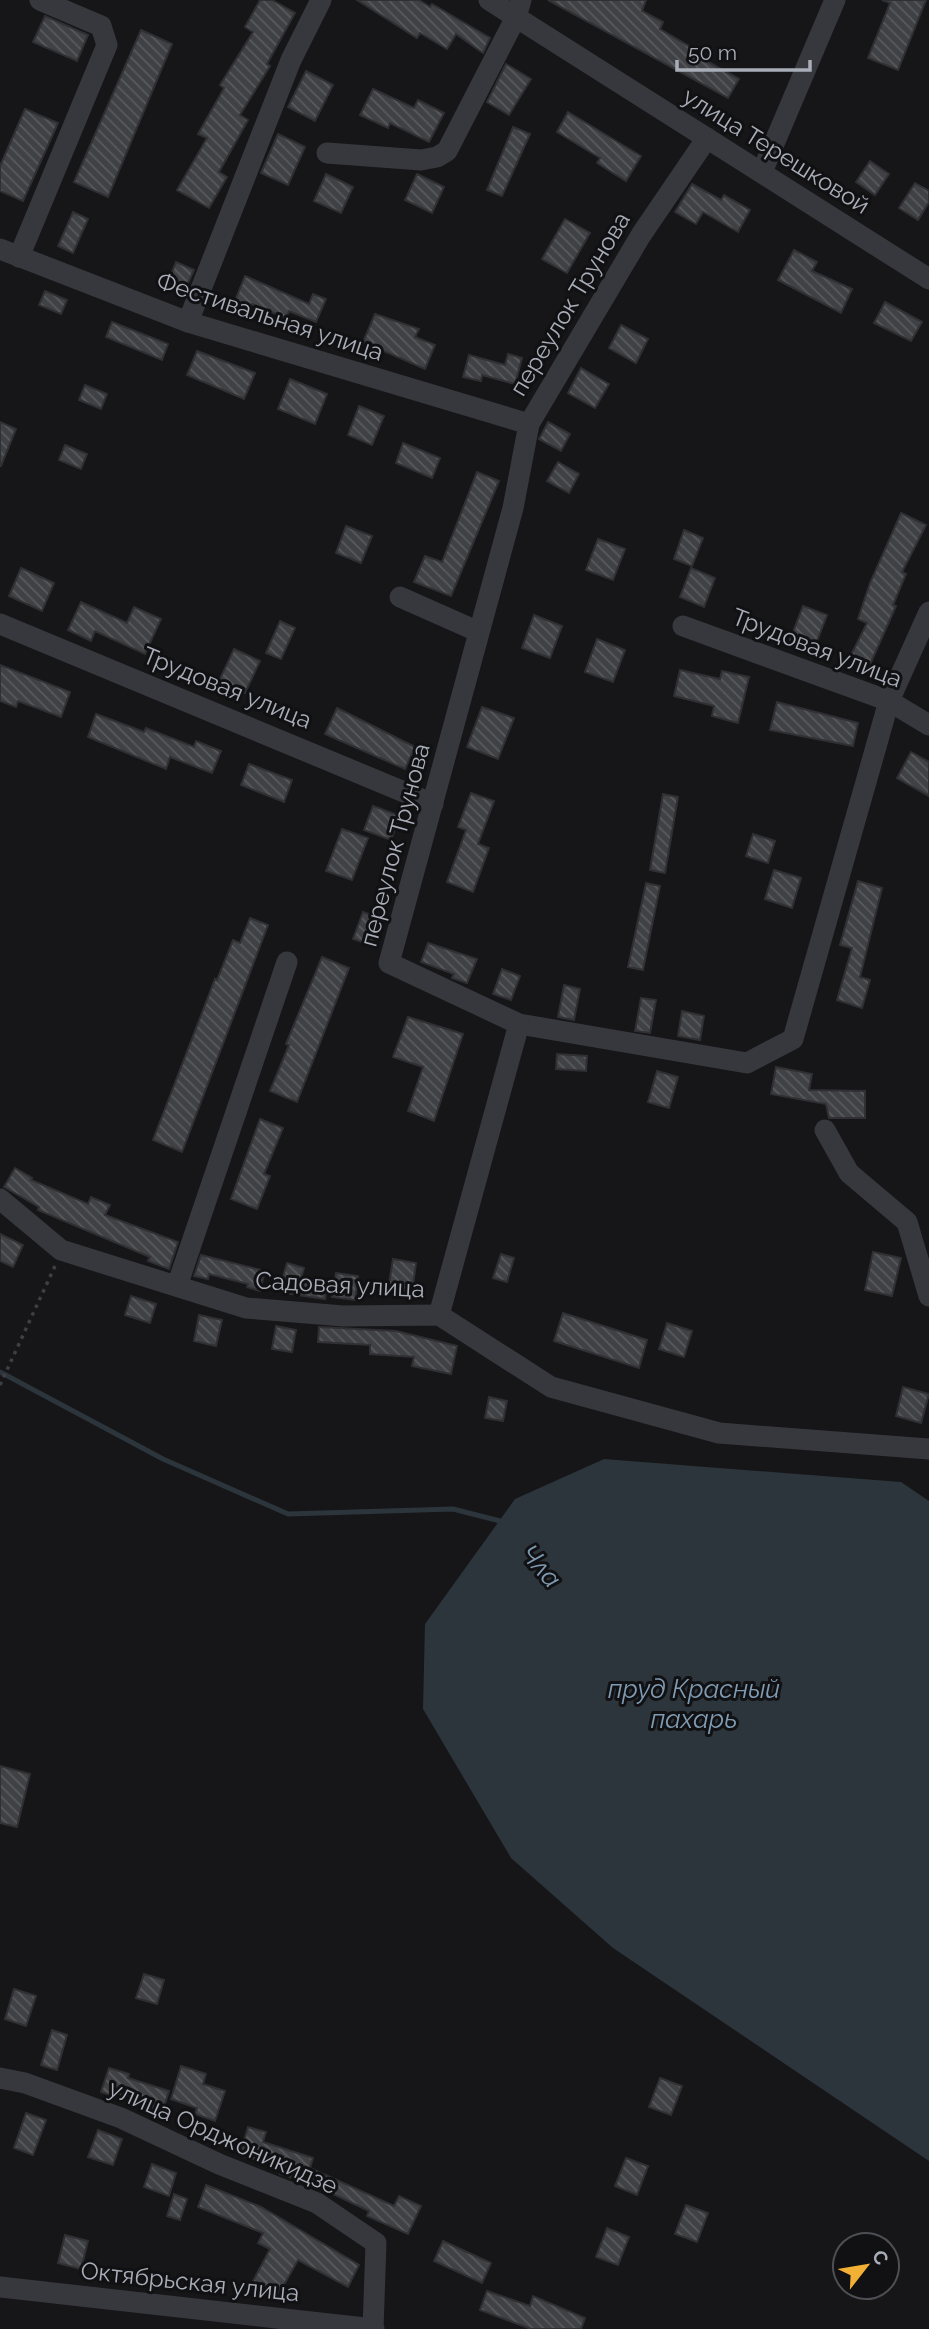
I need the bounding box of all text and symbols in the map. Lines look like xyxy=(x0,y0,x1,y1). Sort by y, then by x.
scale bar xyxy=(677,28,810,72)
text: 50 m xyxy=(688,40,737,65)
street label: улица Терешковой xyxy=(677,81,875,220)
street label: переулок Трунова xyxy=(503,207,636,401)
street label: Фестивальная улица xyxy=(153,266,387,367)
street label: Трудовая улица xyxy=(728,602,906,693)
street label: Трудовая улица xyxy=(138,640,316,735)
street label: переулок Трунова xyxy=(353,740,436,950)
street label: Садовая улица xyxy=(255,1266,425,1303)
water label: Чла xyxy=(514,1539,568,1593)
water label: пруд Красный пахарь xyxy=(608,1674,780,1734)
street label: улица Орджоникидзе xyxy=(104,2073,342,2200)
north arrow xyxy=(831,2231,901,2301)
text: С xyxy=(868,2246,893,2269)
street label: Октябрьская улица xyxy=(79,2256,301,2307)

